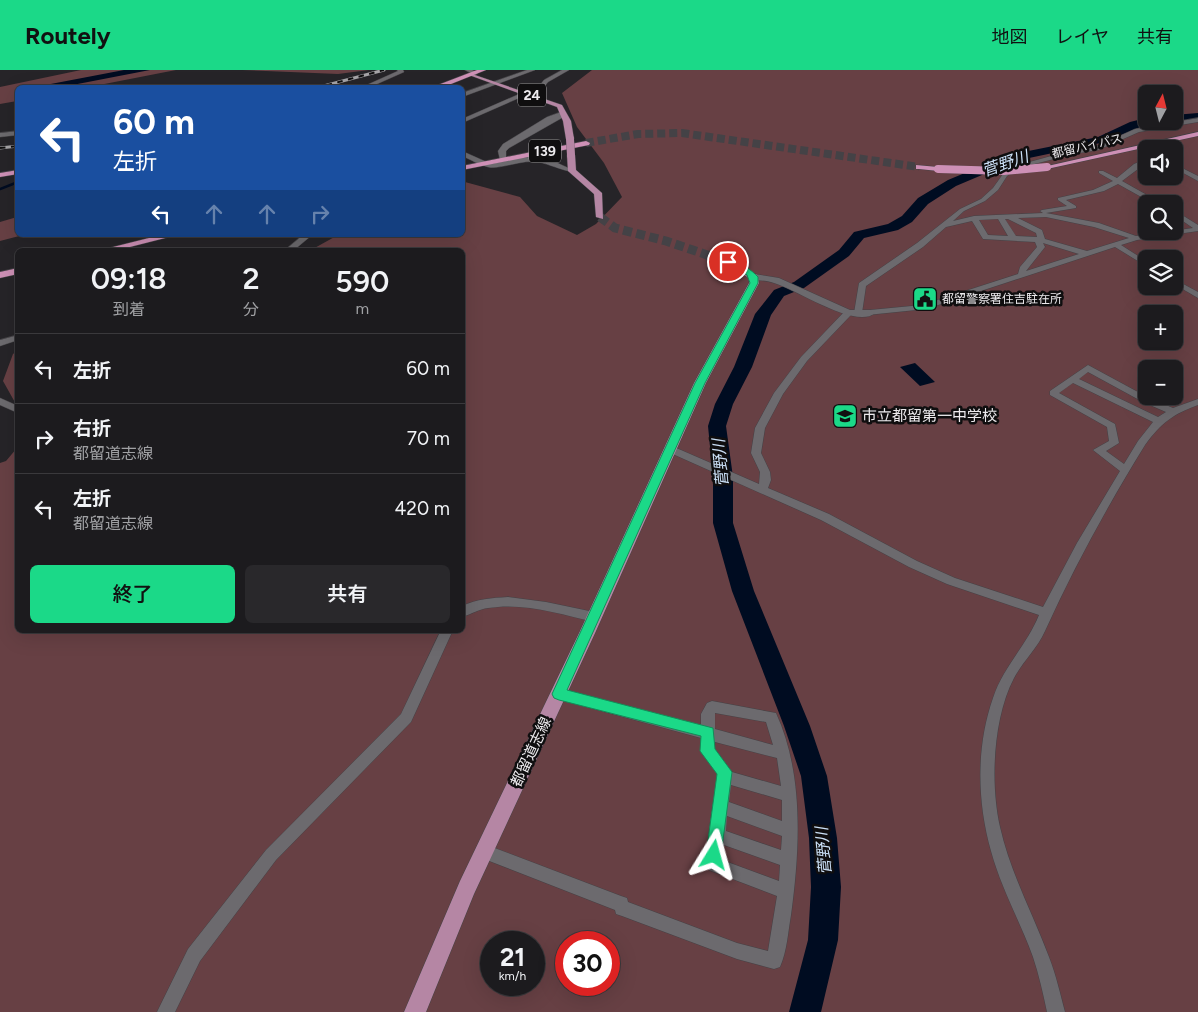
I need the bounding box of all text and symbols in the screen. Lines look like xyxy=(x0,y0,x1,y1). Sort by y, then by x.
text: Routely xyxy=(25,21,111,50)
text: 地図 xyxy=(992,26,1028,48)
text: レイヤ xyxy=(1056,26,1109,48)
text: 共有 xyxy=(1137,26,1173,48)
road number: 24 xyxy=(518,84,546,106)
north arrow xyxy=(1138,85,1182,130)
map controls xyxy=(1138,85,1183,405)
text: 60 m xyxy=(113,101,195,143)
icon: left xyxy=(30,105,95,170)
street label: 都留バイパス xyxy=(1050,131,1124,161)
road number: 139 xyxy=(529,140,561,162)
button: sound xyxy=(1138,140,1183,185)
water label: 菅野川 xyxy=(979,146,1033,180)
text: 左折 xyxy=(113,148,157,175)
button: search xyxy=(1138,195,1183,240)
icon: left xyxy=(147,200,175,228)
icon: ahead xyxy=(200,200,228,228)
icon: ahead xyxy=(253,200,281,228)
icon: right xyxy=(306,200,334,228)
pin xyxy=(707,241,749,283)
icon: arrive xyxy=(714,248,742,276)
button: layers xyxy=(1138,250,1183,295)
text: 09:18 xyxy=(91,260,167,297)
text: 2 xyxy=(242,260,260,297)
text: 590 xyxy=(335,263,389,300)
public building icon: 都留警察署住吉駐在所 xyxy=(912,286,938,312)
place label: 都留警察署住吉駐在所 xyxy=(942,292,1062,306)
text: m xyxy=(355,299,369,318)
text: 到着 xyxy=(113,300,145,319)
text: 分 xyxy=(243,300,259,319)
button: + xyxy=(1138,305,1183,350)
icon: left xyxy=(30,355,58,383)
text: 60 m xyxy=(406,357,450,380)
text: 左折 xyxy=(73,359,111,382)
button: − xyxy=(1138,360,1183,405)
school or university icon: 市立都留第一中学校 xyxy=(832,403,858,429)
place label: 市立都留第一中学校 xyxy=(862,407,997,425)
text: 右折 xyxy=(73,417,111,440)
icon: right xyxy=(30,425,58,453)
text: 70 m xyxy=(407,427,450,450)
water label: 菅野川 xyxy=(709,436,732,488)
text: 都留道志線 xyxy=(73,444,153,463)
text: 左折 xyxy=(73,487,111,510)
icon: left xyxy=(30,495,58,523)
text: 420 m xyxy=(395,497,450,520)
text: 都留道志線 xyxy=(73,514,153,533)
button: 終了 xyxy=(30,565,235,623)
button: 共有 xyxy=(245,565,450,623)
street label: 都留道志線 xyxy=(507,714,555,790)
water label: 菅野川 xyxy=(812,824,835,876)
position arrow xyxy=(687,828,739,880)
speed limit sign: 30 xyxy=(555,931,620,996)
text: 21 xyxy=(500,942,525,972)
text: km/h xyxy=(499,969,526,983)

